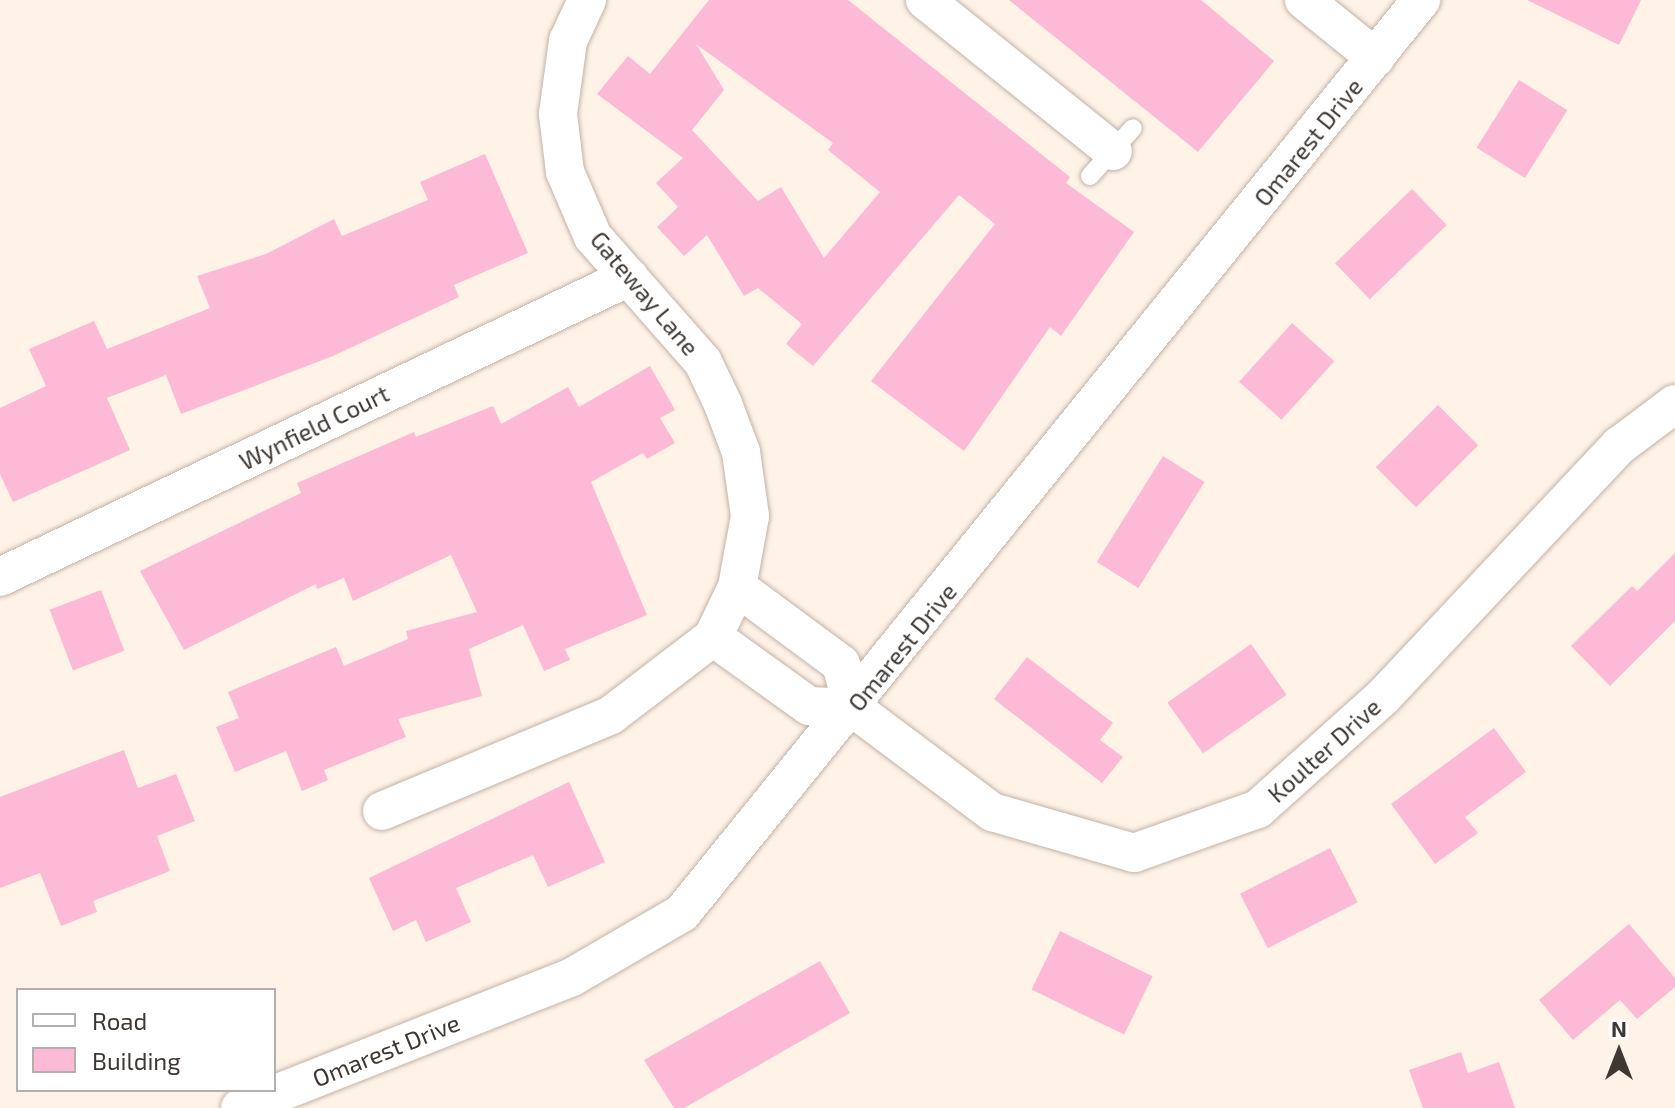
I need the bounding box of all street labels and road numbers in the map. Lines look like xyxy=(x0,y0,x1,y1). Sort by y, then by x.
street label: Omarest Drive xyxy=(1248,72,1368,212)
street label: Gateway Lane xyxy=(585,225,705,361)
street label: Wynfield Court xyxy=(235,378,393,476)
street label: Omarest Drive xyxy=(842,577,962,717)
street label: Koulter Drive xyxy=(1262,692,1386,808)
street label: Omarest Drive xyxy=(308,1007,464,1093)

